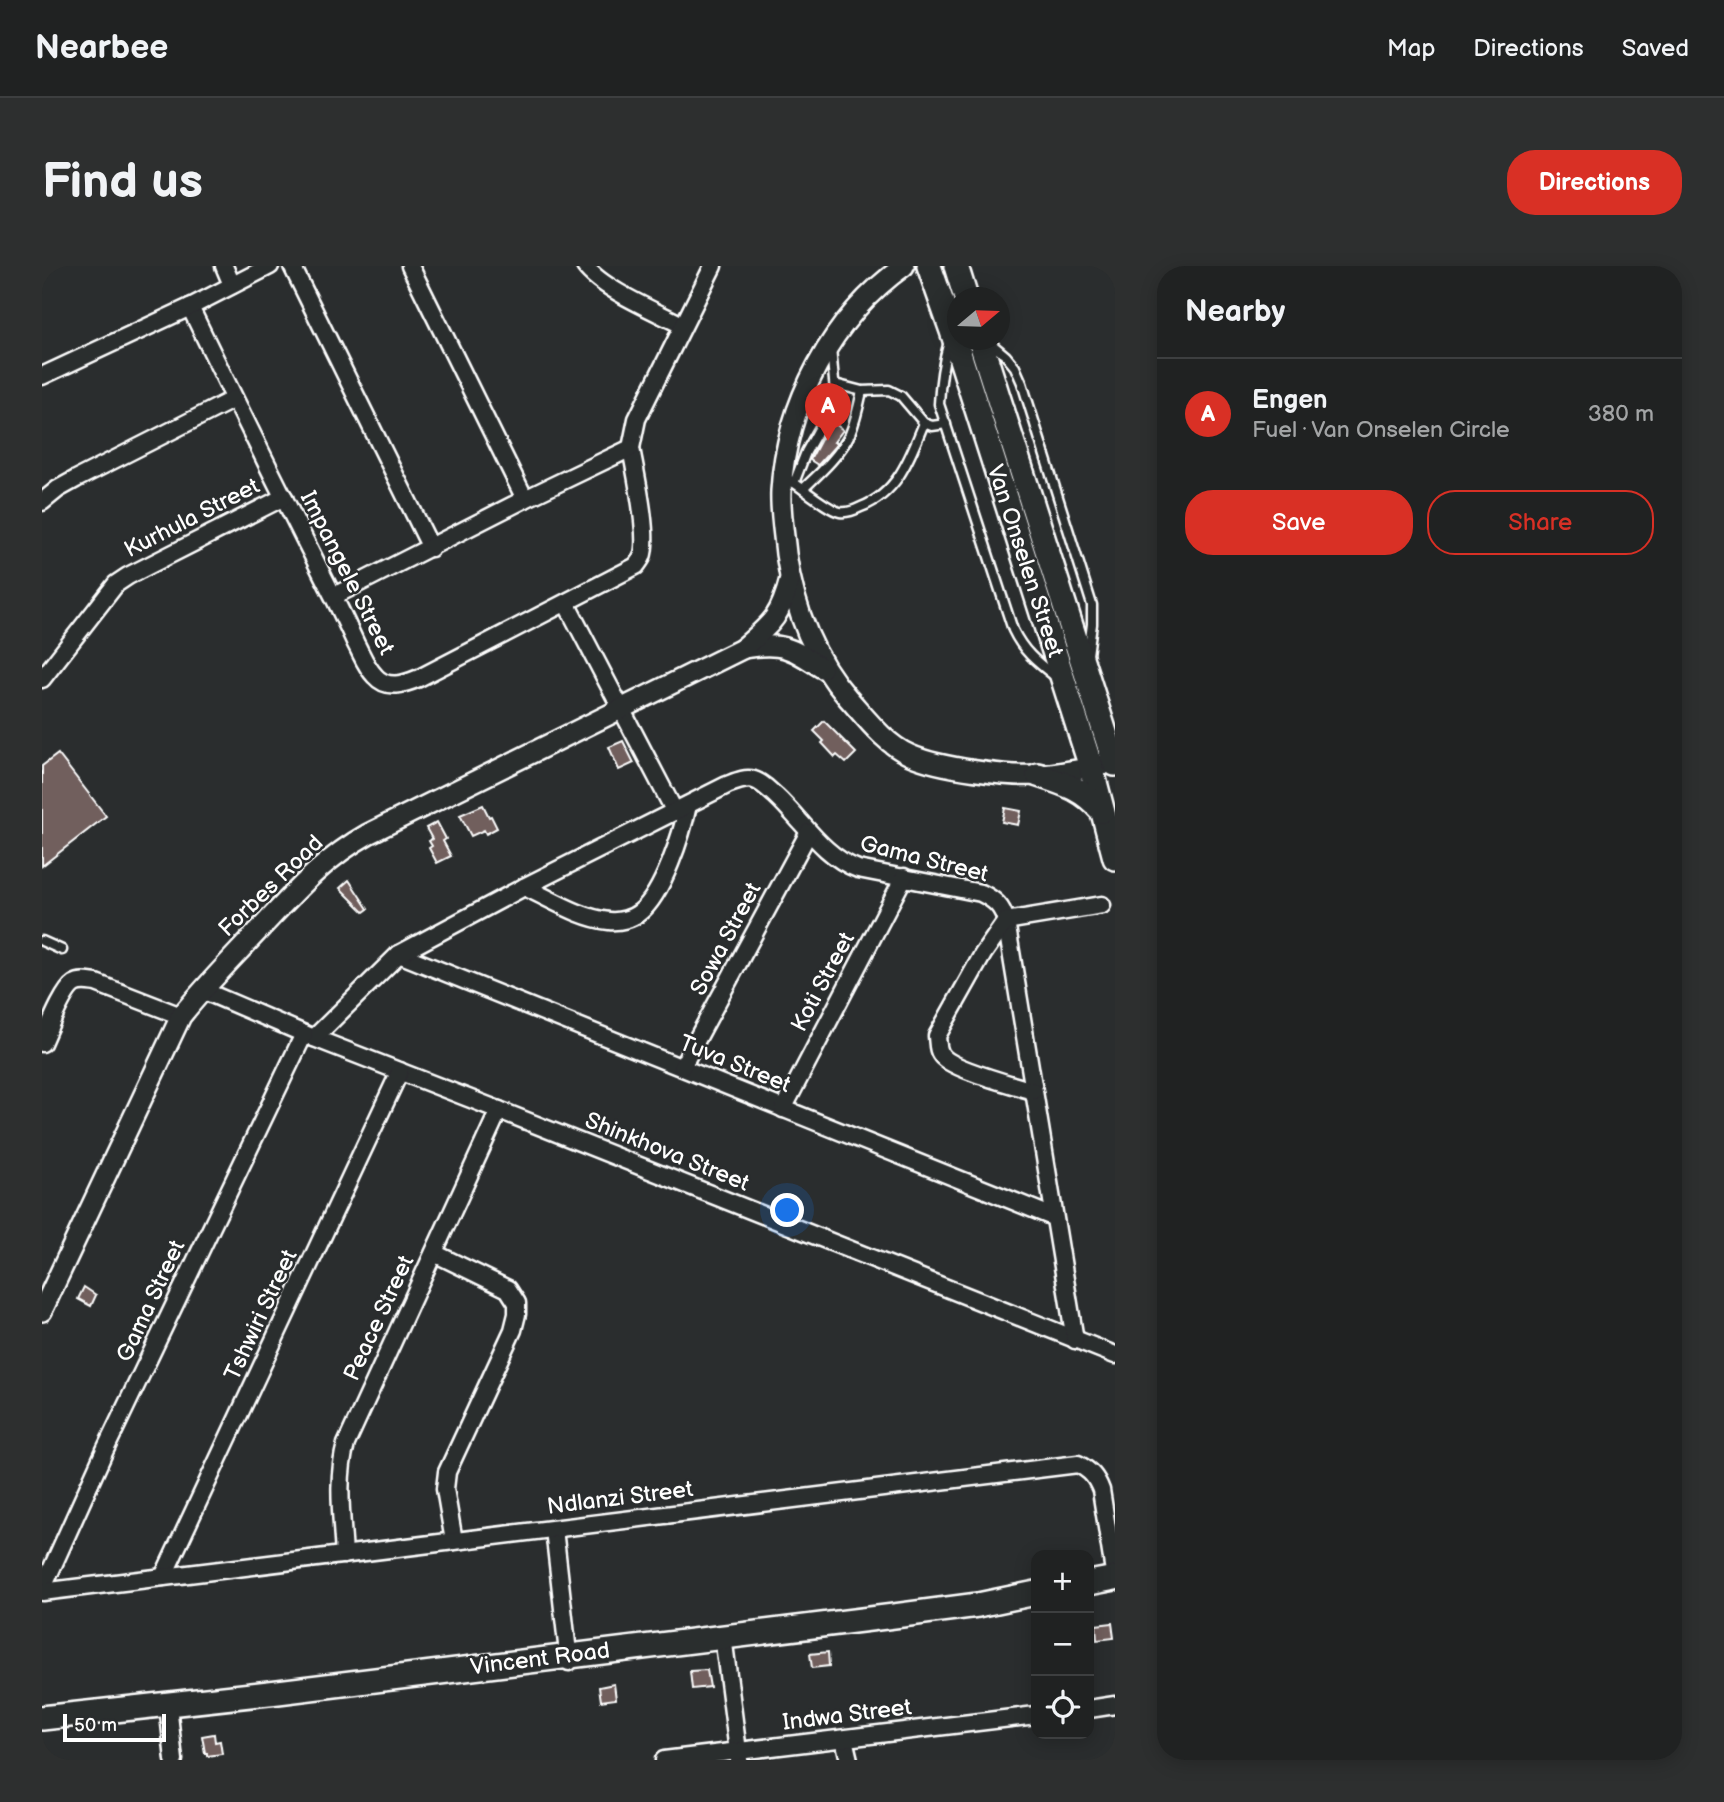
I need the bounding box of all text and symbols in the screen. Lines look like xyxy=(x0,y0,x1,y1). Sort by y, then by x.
text: Nearbee xyxy=(35,28,168,68)
text: Map xyxy=(1387,34,1435,63)
text: Directions xyxy=(1473,34,1584,63)
text: Saved xyxy=(1622,34,1689,63)
button: Directions xyxy=(1507,150,1682,215)
text: Find us xyxy=(42,153,203,212)
north arrow xyxy=(947,287,1010,350)
text: Nearby xyxy=(1185,294,1285,330)
pin: A xyxy=(805,383,851,441)
text: Engen xyxy=(1252,385,1328,416)
text: A xyxy=(1201,400,1215,428)
text: 380 m xyxy=(1588,400,1654,428)
text: Fuel · Van Onselen Circle xyxy=(1252,416,1510,444)
street label: Van Onselen Street xyxy=(981,461,1069,661)
street label: Kurhula Street xyxy=(120,472,264,564)
street label: Impangele Street xyxy=(294,486,400,660)
button: Save xyxy=(1185,490,1413,555)
button: Share xyxy=(1427,490,1654,555)
street label: Forbes Road xyxy=(213,829,329,943)
street label: Gama Street xyxy=(857,830,991,888)
street label: Sowa Street xyxy=(685,878,767,1000)
street label: Koti Street xyxy=(785,927,861,1037)
street label: Tuva Street xyxy=(675,1029,795,1099)
street label: Shinkhova Street xyxy=(581,1106,753,1198)
your location xyxy=(770,1193,804,1227)
street label: Gama Street xyxy=(111,1236,191,1366)
street label: Tshwiri Street xyxy=(218,1245,304,1385)
street label: Peace Street xyxy=(338,1251,420,1385)
street label: Ndlanzi Street xyxy=(545,1475,695,1521)
map controls xyxy=(1031,1550,1094,1739)
button: + xyxy=(1031,1550,1094,1613)
button: − xyxy=(1031,1613,1094,1676)
street label: Vincent Road xyxy=(469,1637,611,1681)
button: locate xyxy=(1031,1676,1094,1739)
street label: Indwa Street xyxy=(781,1693,913,1737)
scale bar xyxy=(63,1711,166,1743)
text: 50 m xyxy=(74,1714,117,1737)

